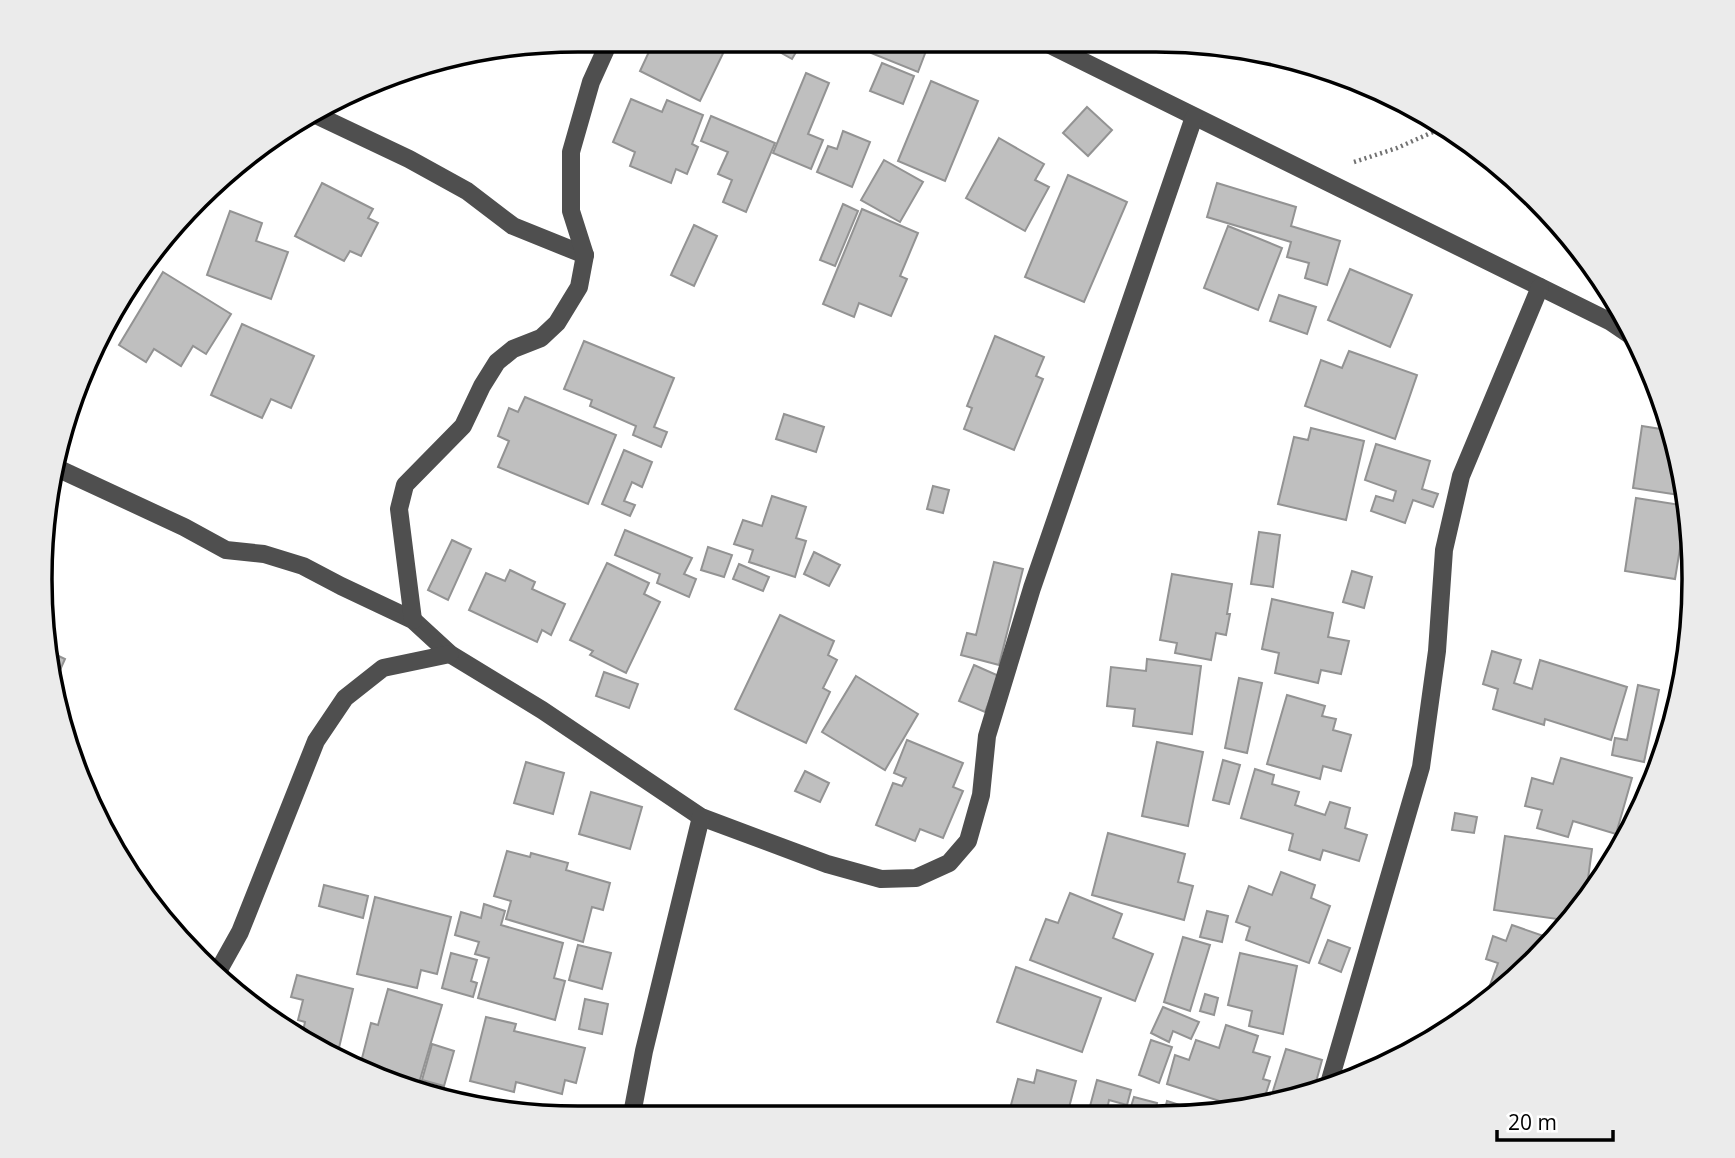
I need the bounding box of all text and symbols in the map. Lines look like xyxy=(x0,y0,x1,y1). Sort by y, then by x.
scale bar xyxy=(1497,1098,1612,1142)
text: 20 m xyxy=(1508,1108,1557,1136)

